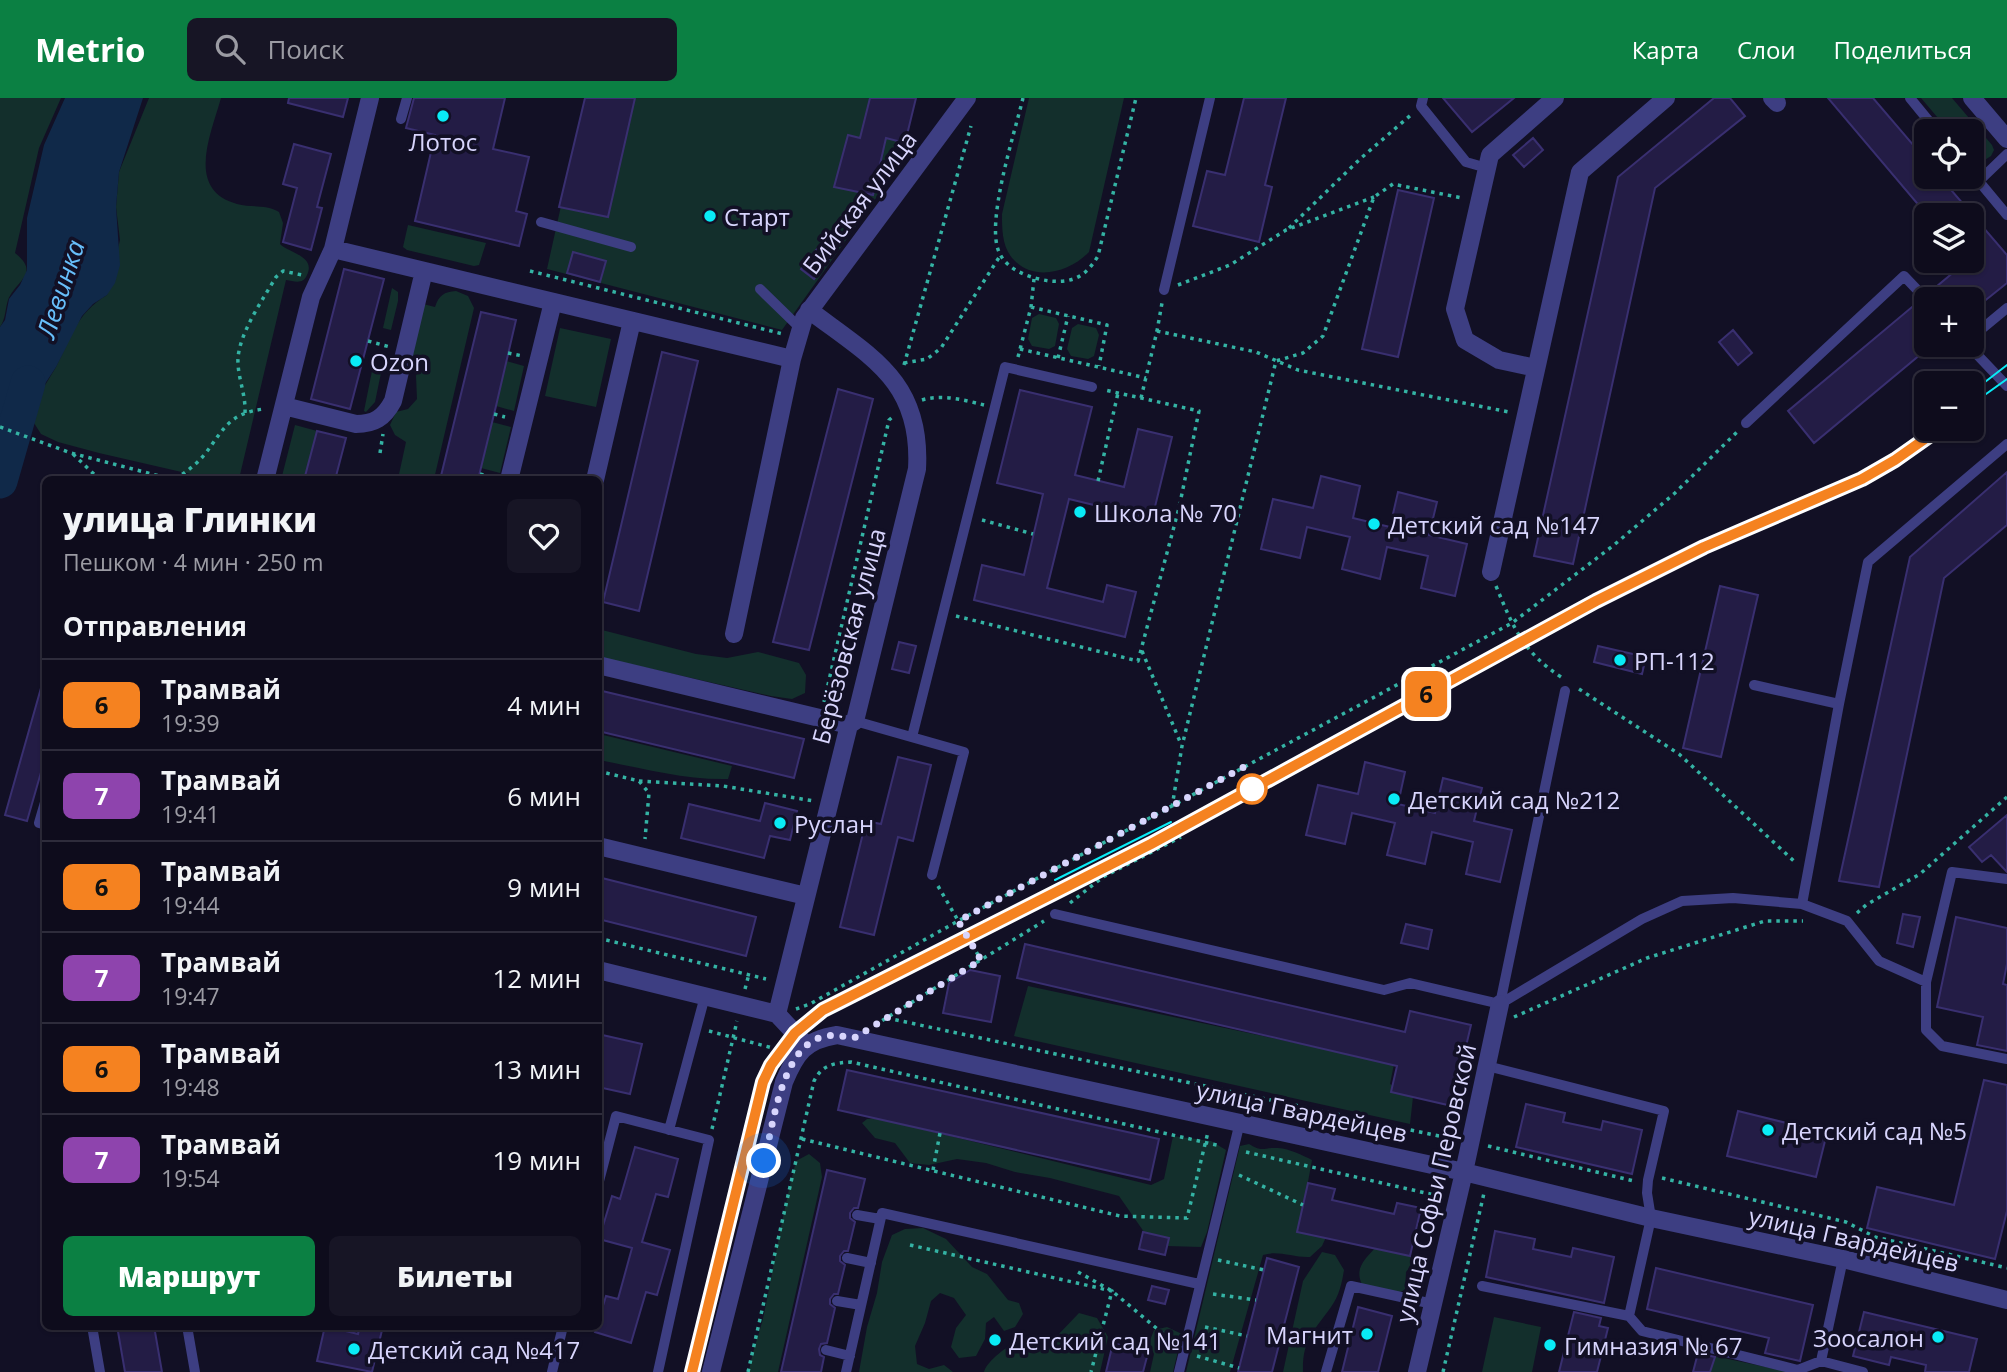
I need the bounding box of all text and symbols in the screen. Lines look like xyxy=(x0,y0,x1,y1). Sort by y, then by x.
search box xyxy=(187,18,677,81)
text: Metrio xyxy=(35,27,145,72)
icon: search xyxy=(211,30,249,68)
text: Поиск xyxy=(267,31,344,67)
text: Карта xyxy=(1632,33,1699,66)
text: Слои xyxy=(1737,33,1796,66)
text: Поделиться xyxy=(1834,33,1972,66)
marker: Лотос xyxy=(435,108,451,124)
map controls xyxy=(1914,119,1984,441)
button: locate xyxy=(1914,119,1984,189)
street label: Бийская улица xyxy=(794,124,924,280)
place label: Лотос xyxy=(409,125,477,158)
place label: Старт xyxy=(724,200,790,233)
button: layers xyxy=(1914,203,1984,273)
marker: Старт xyxy=(702,208,718,224)
water label: Левинка xyxy=(27,235,93,344)
button: + xyxy=(1914,287,1984,357)
place label: Ozon xyxy=(370,345,429,378)
marker: Ozon xyxy=(348,353,364,369)
button: − xyxy=(1914,371,1984,441)
place label: Школа № 70 xyxy=(1094,496,1237,529)
text: улица Глинки xyxy=(63,497,317,542)
button: heart xyxy=(507,499,581,573)
marker: Школа № 70 xyxy=(1072,504,1088,520)
place label: Детский сад №147 xyxy=(1388,508,1600,541)
marker: Детский сад №147 xyxy=(1366,516,1382,532)
street label: Берёзовская улица xyxy=(803,524,893,748)
text: Пешком · 4 мин · 250 m xyxy=(63,546,324,578)
text: Отправления xyxy=(63,608,247,644)
place label: РП-112 xyxy=(1634,644,1715,677)
marker: РП-112 xyxy=(1612,652,1628,668)
text: Трамвай xyxy=(161,671,281,707)
line badge: 6 xyxy=(1403,671,1449,717)
text: 6 xyxy=(1419,677,1433,710)
text: 4 мин xyxy=(507,687,581,723)
text: 6 xyxy=(95,688,108,721)
text: 19:39 xyxy=(161,707,220,739)
text: Трамвай xyxy=(161,762,281,798)
unlabelled marker xyxy=(1237,774,1267,804)
text: 6 мин xyxy=(507,778,581,814)
text: 7 xyxy=(95,779,108,812)
place label: Детский сад №212 xyxy=(1408,783,1620,816)
marker: Детский сад №212 xyxy=(1386,791,1402,807)
text: 19:41 xyxy=(161,798,220,830)
place label: Руслан xyxy=(794,807,874,840)
marker: Руслан xyxy=(772,815,788,831)
text: Трамвай xyxy=(161,853,281,889)
text: 9 мин xyxy=(507,869,581,905)
text: 6 xyxy=(95,870,108,903)
text: 19:44 xyxy=(161,889,220,921)
text: Трамвай xyxy=(161,944,281,980)
text: 12 мин xyxy=(492,960,581,996)
text: 7 xyxy=(95,961,108,994)
text: 19:47 xyxy=(161,980,220,1012)
text: Трамвай xyxy=(161,1035,281,1071)
street label: улица Софьи Перовской xyxy=(1387,1040,1483,1326)
text: 13 мин xyxy=(492,1051,581,1087)
text: 6 xyxy=(95,1052,108,1085)
text: 19:48 xyxy=(161,1071,220,1103)
street label: улица Гвардейцев xyxy=(1194,1073,1410,1149)
place label: Детский сад №5 xyxy=(1782,1114,1967,1147)
marker: Детский сад №5 xyxy=(1760,1122,1776,1138)
text: Трамвай xyxy=(161,1126,281,1162)
text: 19 мин xyxy=(492,1142,581,1178)
text: 7 xyxy=(95,1143,108,1176)
your location xyxy=(746,1143,781,1178)
text: 19:54 xyxy=(161,1162,220,1194)
street label: улица Гвардейцев xyxy=(1746,1199,1962,1279)
button: Маршрут xyxy=(63,1236,315,1316)
button: Билеты xyxy=(329,1236,581,1316)
place label: Магнит xyxy=(1266,1318,1353,1351)
place label: Зоосалон xyxy=(1813,1321,1924,1354)
place label: Детский сад №141 xyxy=(1009,1324,1221,1357)
marker: Магнит xyxy=(1359,1326,1375,1342)
place label: Гимназия № 67 xyxy=(1564,1329,1742,1362)
marker: Зоосалон xyxy=(1930,1329,1946,1345)
marker: Детский сад №141 xyxy=(987,1332,1003,1348)
place label: Детский сад №417 xyxy=(368,1333,580,1366)
marker: Гимназия № 67 xyxy=(1542,1337,1558,1353)
marker: Детский сад №417 xyxy=(346,1341,362,1357)

